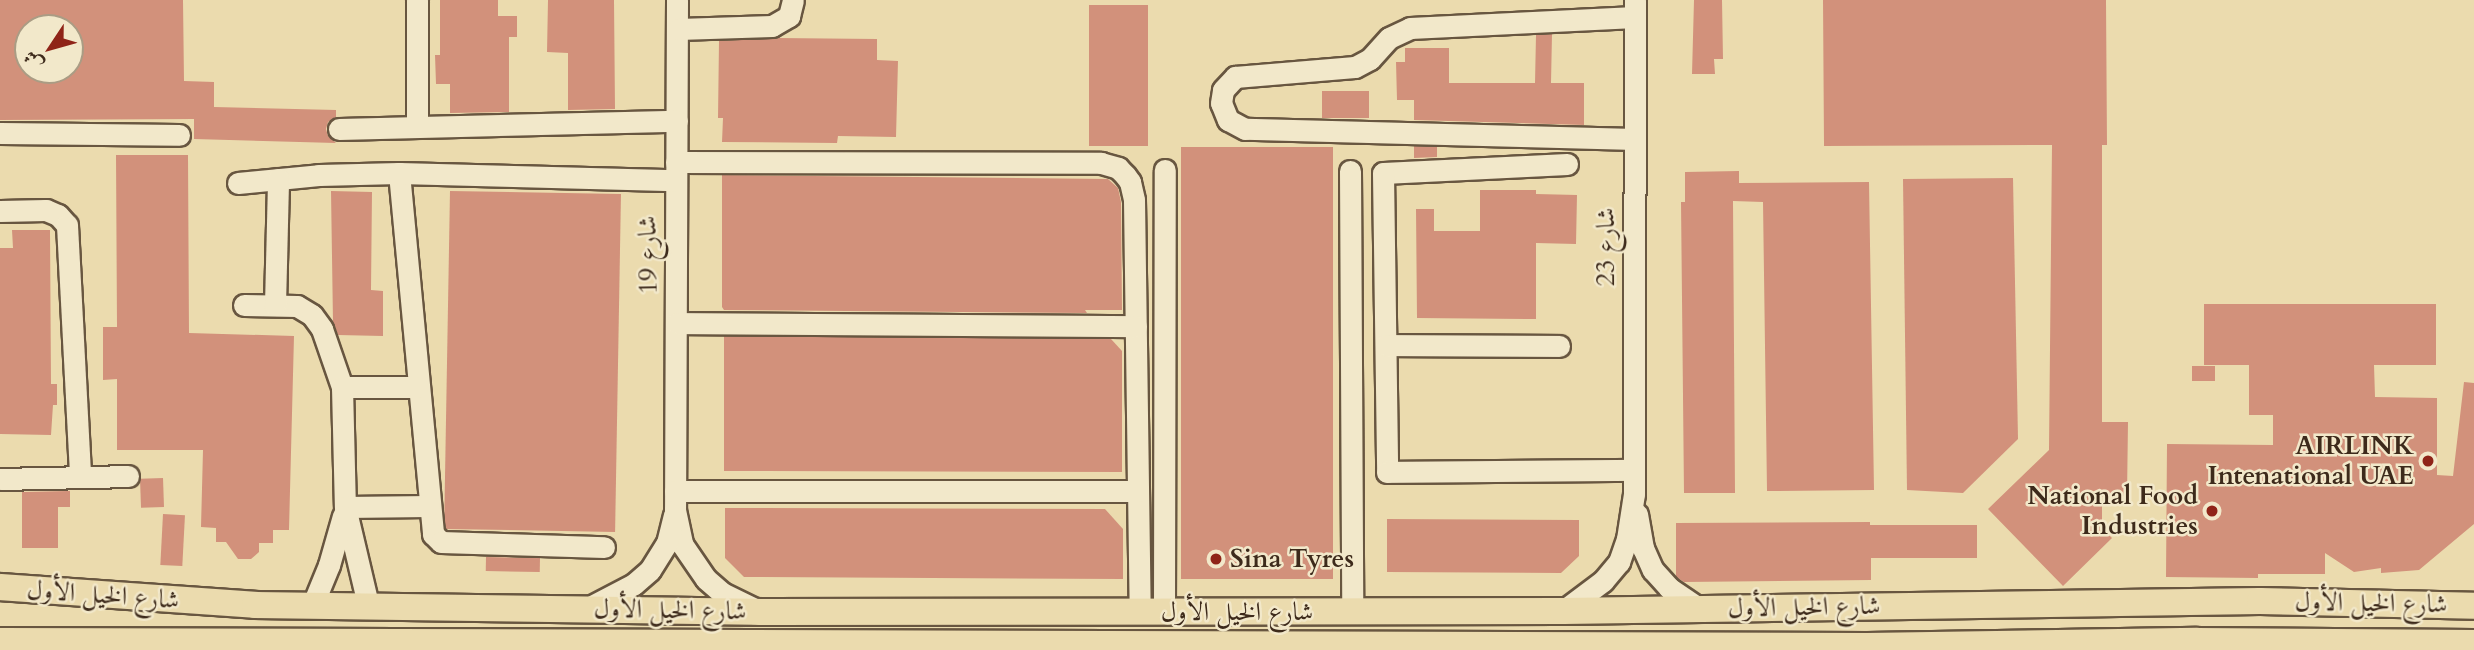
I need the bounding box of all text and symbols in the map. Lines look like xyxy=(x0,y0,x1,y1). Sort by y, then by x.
north arrow xyxy=(14,14,84,84)
text: ش xyxy=(18,45,50,75)
street label: شارع 23 xyxy=(1590,208,1622,286)
street label: شارع 19 xyxy=(632,215,664,295)
place label: AIRLINK Intenational UAE xyxy=(2208,430,2414,492)
marker: AIRLINK Intenational UAE xyxy=(2420,453,2436,469)
place label: National Food Industries xyxy=(2027,480,2198,542)
marker: National Food Industries xyxy=(2204,503,2220,519)
place label: Sina Tyres xyxy=(1230,543,1354,575)
marker: Sina Tyres xyxy=(1208,551,1224,567)
street label: شارع الخيل الأول xyxy=(26,574,180,616)
street label: شارع الخيل الأول xyxy=(2294,586,2448,620)
street label: شارع الخيل الأول xyxy=(1727,590,1881,624)
street label: شارع الخيل الأول xyxy=(593,593,747,627)
street label: شارع الخيل الأول xyxy=(1161,596,1313,628)

